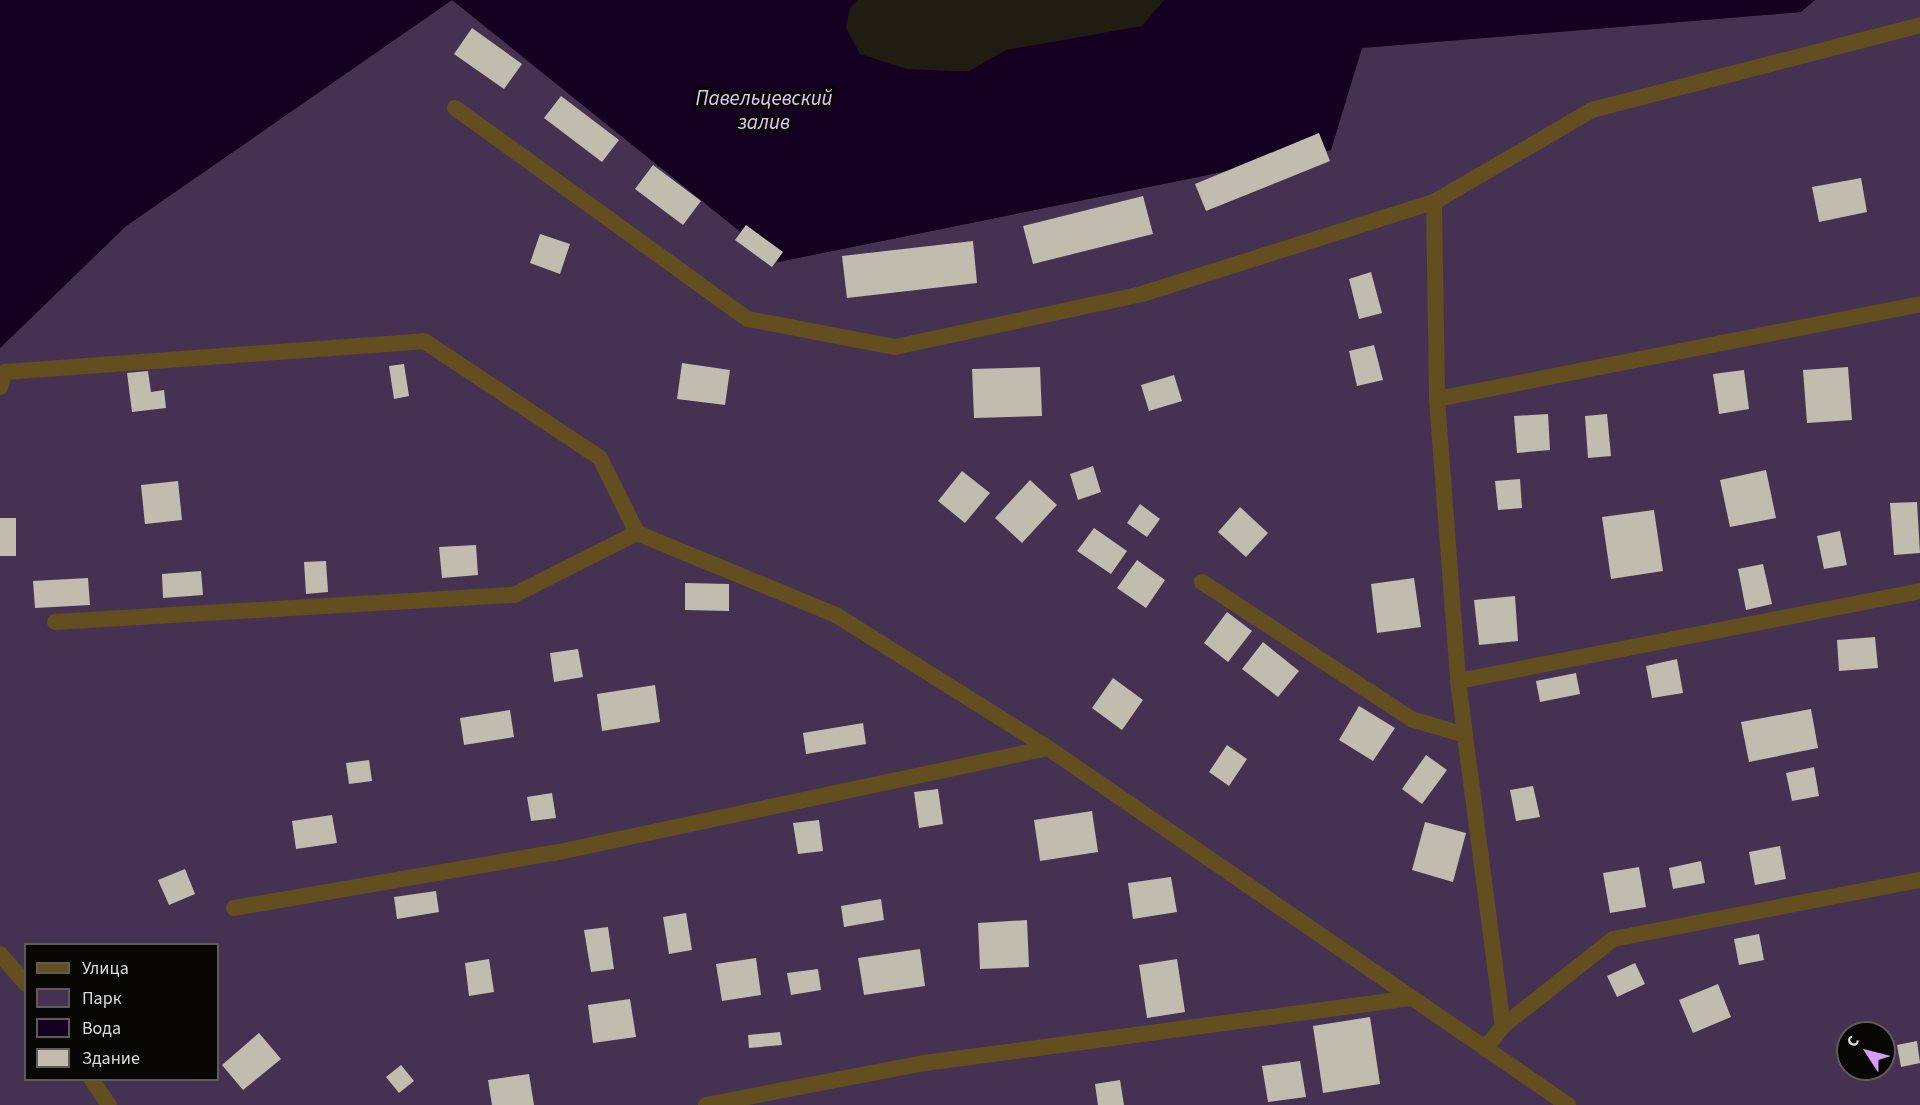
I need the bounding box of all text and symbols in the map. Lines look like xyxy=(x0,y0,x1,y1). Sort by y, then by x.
water label: Павельцевский залив xyxy=(695,85,833,135)
legend xyxy=(24,943,219,1081)
text: Улица xyxy=(82,956,129,981)
text: Парк xyxy=(82,986,122,1011)
text: Вода xyxy=(82,1016,121,1041)
north arrow xyxy=(1836,1021,1896,1081)
text: С xyxy=(1841,1031,1865,1052)
text: Здание xyxy=(82,1046,140,1071)

